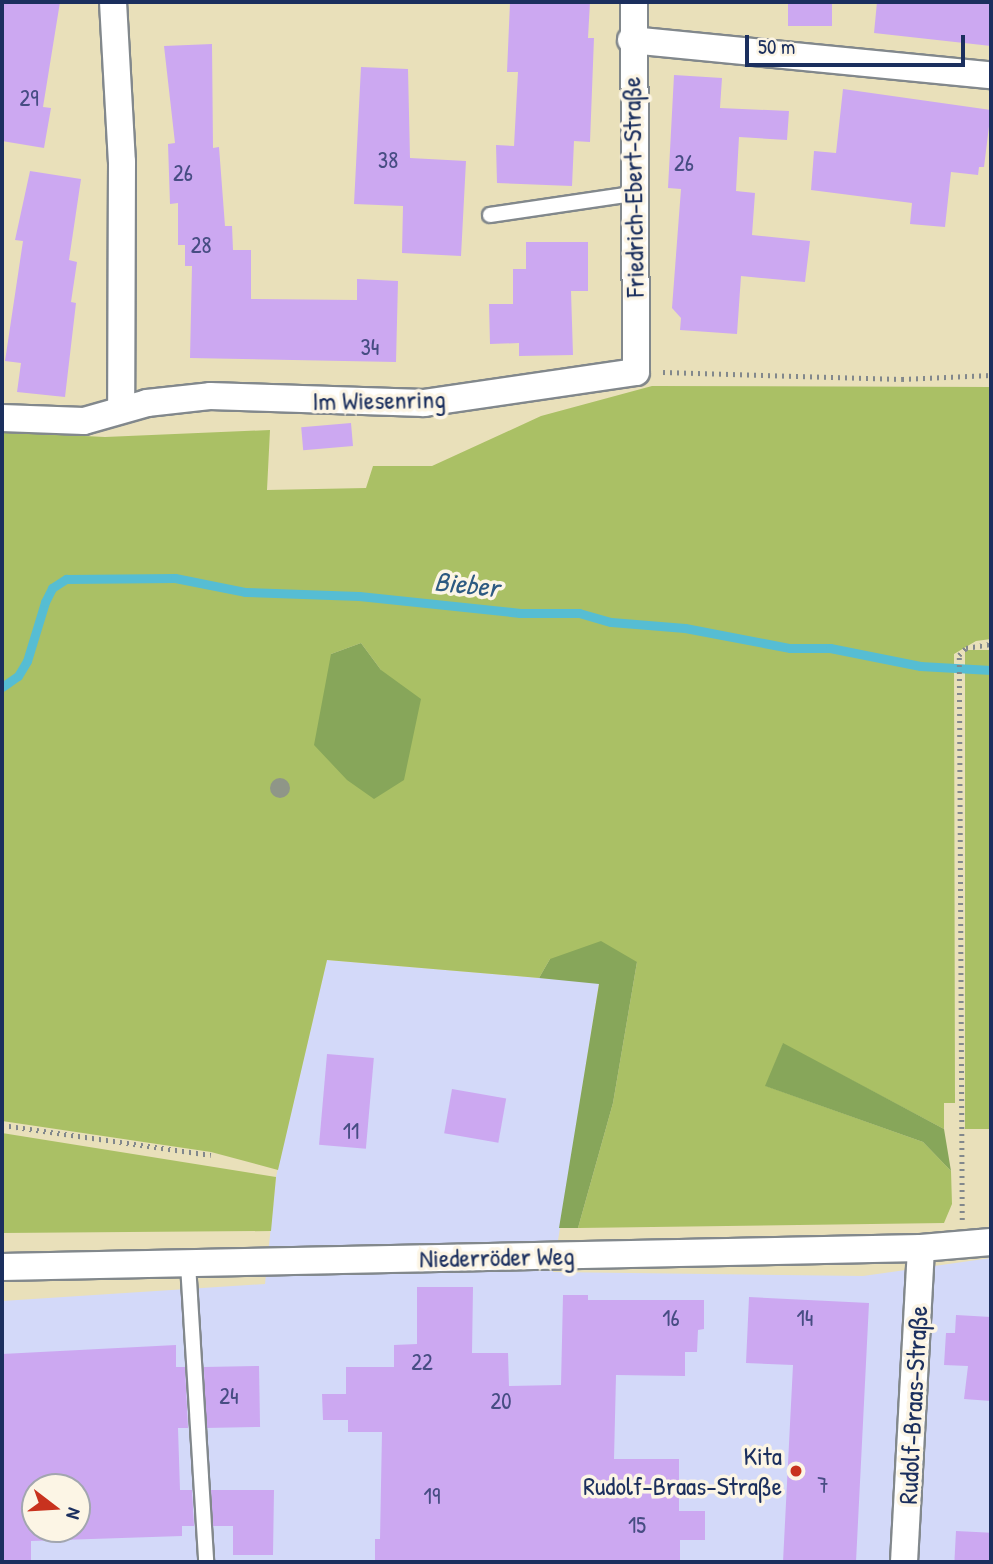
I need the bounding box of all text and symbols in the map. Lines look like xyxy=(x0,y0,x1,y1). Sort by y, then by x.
scale bar xyxy=(748,21,968,65)
text: 50 m xyxy=(758,32,795,61)
street label: Friedrich-Ebert-Straße xyxy=(615,76,651,298)
house number: 29 xyxy=(19,84,39,112)
house number: 38 xyxy=(378,146,398,174)
house number: 26 xyxy=(674,149,694,177)
house number: 26 xyxy=(173,159,193,187)
house number: 28 xyxy=(191,231,211,259)
house number: 34 xyxy=(361,333,379,361)
street label: Im Wiesenring xyxy=(312,383,446,417)
water label: Bieber xyxy=(433,564,501,604)
house number: 11 xyxy=(343,1117,359,1145)
street label: Niederröder Weg xyxy=(419,1240,575,1274)
house number: 16 xyxy=(662,1304,680,1332)
house number: 14 xyxy=(797,1304,813,1332)
street label: Rudolf-Braas-Straße xyxy=(892,1305,934,1505)
house number: 22 xyxy=(411,1348,433,1376)
house number: 24 xyxy=(219,1382,239,1410)
house number: 20 xyxy=(490,1387,512,1415)
place label: Kita Rudolf-Braas-Straße xyxy=(583,1440,782,1502)
marker: Kita Rudolf-Braas-Straße xyxy=(788,1463,804,1479)
house number: 7 xyxy=(817,1471,829,1499)
north arrow xyxy=(21,1473,91,1543)
house number: 19 xyxy=(424,1482,440,1510)
text: N xyxy=(60,1505,88,1522)
house number: 15 xyxy=(628,1511,646,1539)

